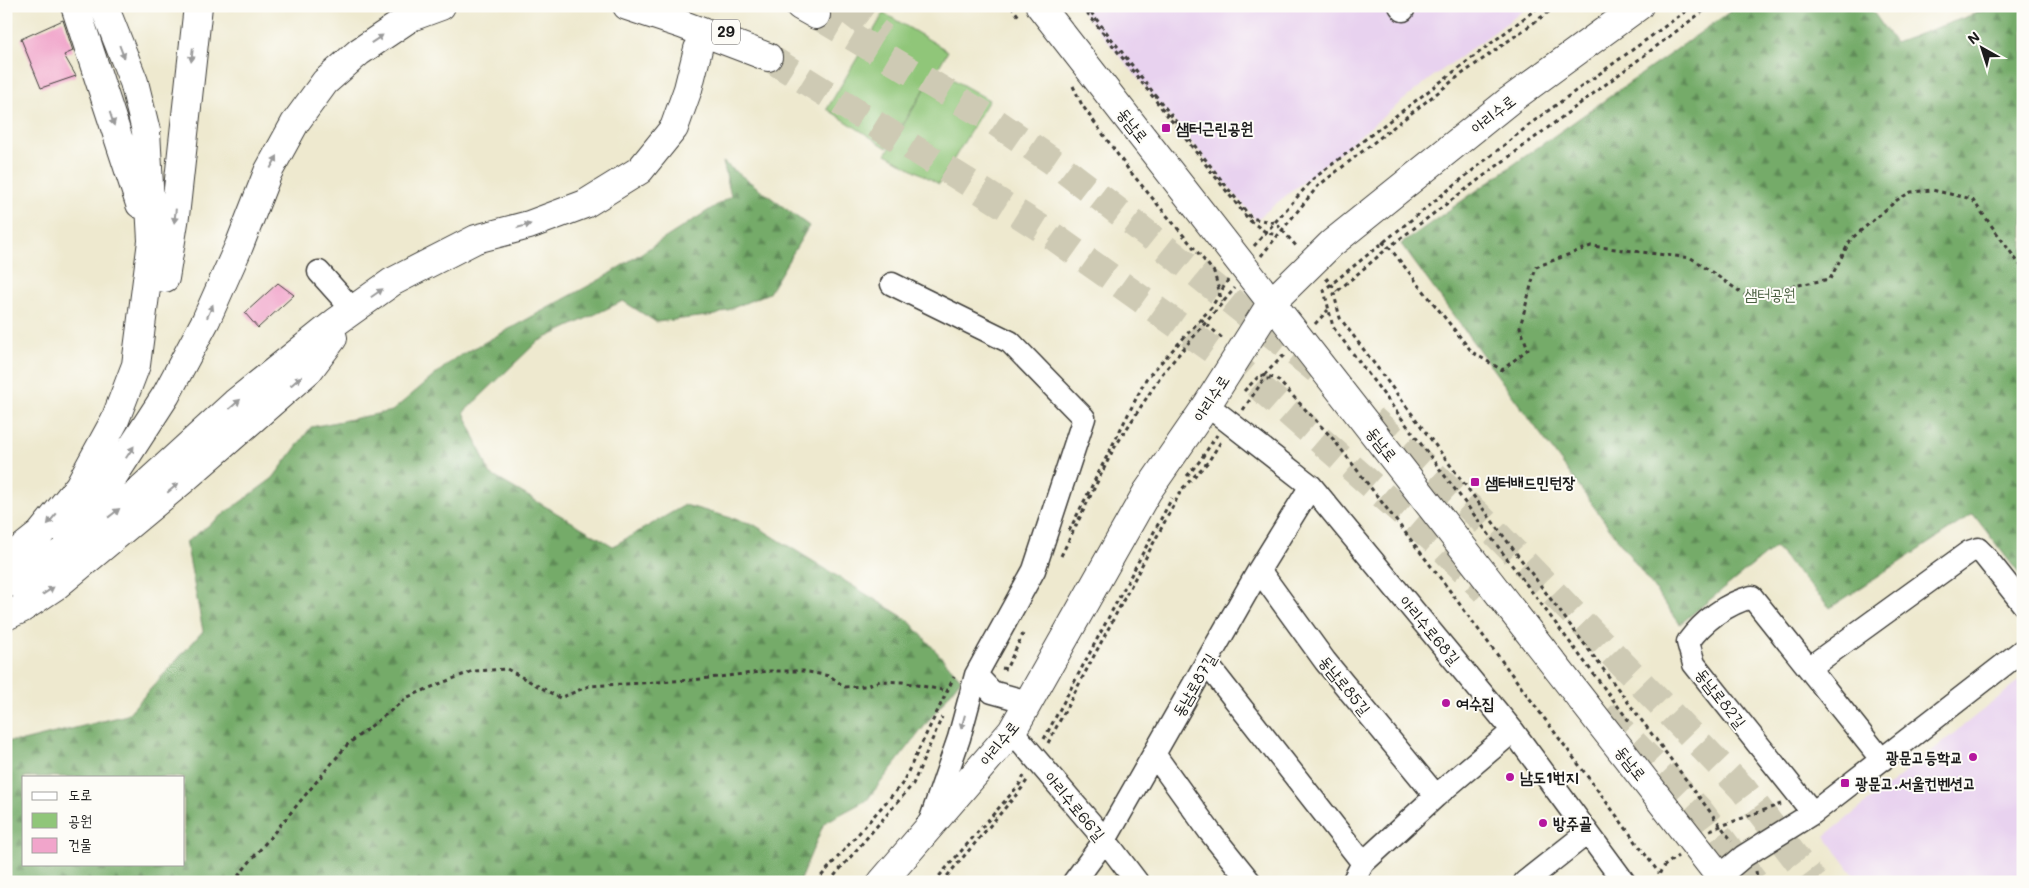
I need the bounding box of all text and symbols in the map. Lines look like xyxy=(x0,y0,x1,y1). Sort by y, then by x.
road number: 29 xyxy=(712,20,740,44)
north arrow xyxy=(1956,22,2006,72)
text: N xyxy=(1963,27,1984,48)
one-way arrow xyxy=(371,34,384,44)
one-way arrow xyxy=(118,45,126,60)
one-way arrow xyxy=(188,47,196,63)
street label: 아리수로 xyxy=(1466,89,1519,138)
street label: 동남로 xyxy=(1113,103,1154,146)
one-way arrow xyxy=(109,112,117,127)
place label: 샘터근린공원 xyxy=(1176,117,1253,138)
marker: 샘터근린공원 xyxy=(1160,122,1172,134)
one-way arrow xyxy=(270,154,278,169)
one-way arrow xyxy=(171,208,179,224)
one-way arrow xyxy=(516,222,531,230)
park label: 샘터공원 xyxy=(1744,283,1796,304)
one-way arrow xyxy=(370,288,383,298)
one-way arrow xyxy=(206,304,214,318)
street label: 아리수로 xyxy=(1188,370,1233,425)
one-way arrow xyxy=(289,375,301,387)
one-way arrow xyxy=(228,398,241,409)
street label: 동남로 xyxy=(1362,422,1403,465)
one-way arrow xyxy=(125,445,135,459)
place label: 샘터배드민턴장 xyxy=(1485,471,1575,492)
marker: 샘터배드민턴장 xyxy=(1469,476,1481,488)
one-way arrow xyxy=(167,482,179,494)
one-way arrow xyxy=(107,508,121,518)
one-way arrow xyxy=(46,513,57,526)
one-way arrow xyxy=(42,587,55,596)
street label: 아리수로68길 xyxy=(1395,591,1465,669)
street label: 동남로87길 xyxy=(1167,649,1220,720)
street label: 동남로85길 xyxy=(1315,651,1376,719)
street label: 동남로82길 xyxy=(1692,664,1751,732)
place label: 여수집 xyxy=(1456,692,1495,713)
marker: 여수집 xyxy=(1440,697,1452,709)
one-way arrow xyxy=(959,714,967,729)
street label: 아리수로 xyxy=(974,716,1023,769)
street label: 동남로 xyxy=(1611,741,1652,784)
place label: 광문고등학교 xyxy=(1886,746,1963,767)
marker: 광문고등학교 xyxy=(1967,751,1979,763)
place label: 남도1번지 xyxy=(1520,766,1579,787)
street label: 아리수로66길 xyxy=(1040,767,1110,845)
marker: 남도1번지 xyxy=(1504,771,1516,783)
place label: 광문고.서울컨벤션고 xyxy=(1855,772,1976,793)
legend xyxy=(22,776,185,866)
marker: 광문고.서울컨벤션고 xyxy=(1839,777,1851,789)
text: 도로 xyxy=(68,784,92,804)
text: 공원 xyxy=(68,810,92,830)
place label: 방주골 xyxy=(1553,812,1592,833)
marker: 방주골 xyxy=(1537,817,1549,829)
text: 건물 xyxy=(68,834,92,854)

